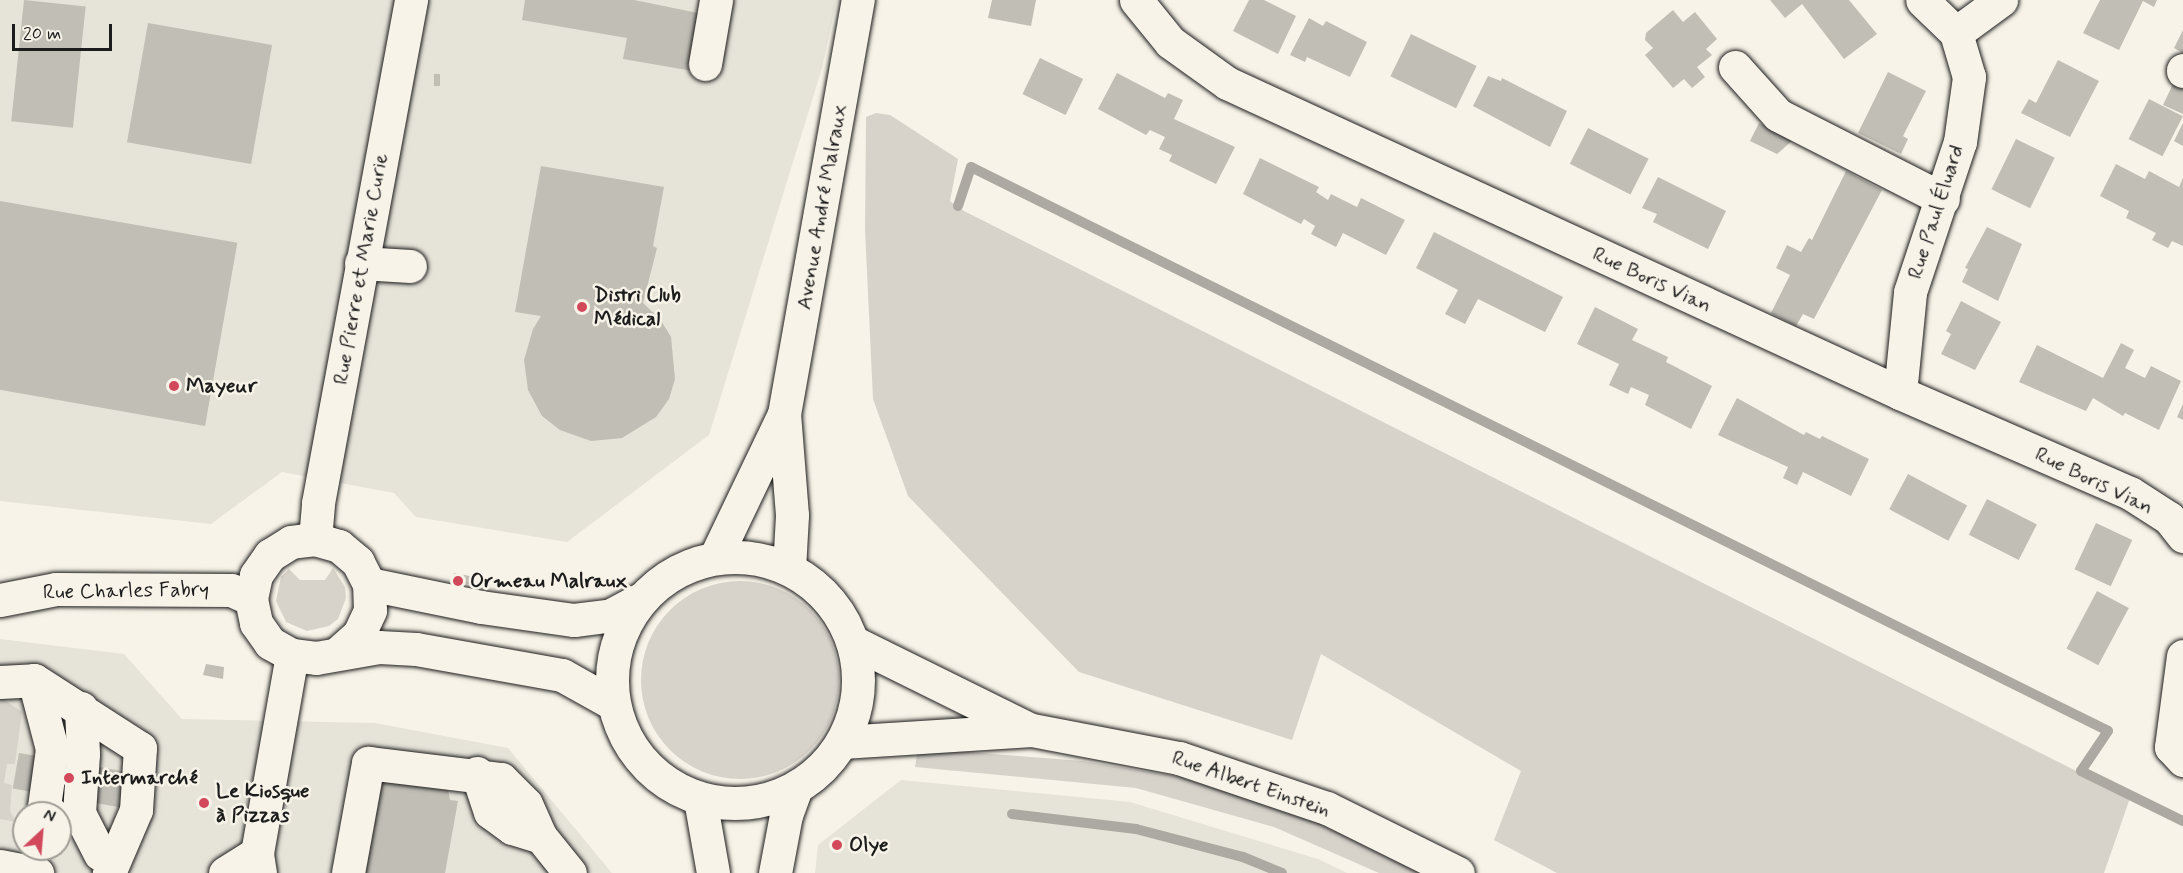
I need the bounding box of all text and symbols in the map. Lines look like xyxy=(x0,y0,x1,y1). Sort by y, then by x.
scale bar xyxy=(15,12,116,50)
text: 20 m xyxy=(23,22,61,46)
street label: Avenue André Malraux xyxy=(791,102,853,312)
street label: Rue Paul Éluard xyxy=(1903,144,1969,280)
street label: Rue Pierre et Marie Curie xyxy=(329,154,393,384)
street label: Rue Boris Vian xyxy=(1589,242,1715,318)
place label: Distri Club Médical xyxy=(594,282,688,332)
marker: Distri Club Médical xyxy=(575,300,589,314)
place label: Mayeur xyxy=(186,373,257,399)
marker: Mayeur xyxy=(167,379,181,393)
street label: Rue Boris Vian xyxy=(2031,442,2157,520)
place label: Ormeau Malraux xyxy=(470,568,628,594)
marker: Ormeau Malraux xyxy=(451,574,465,588)
street label: Rue Charles Fabry xyxy=(42,577,210,605)
street label: Rue Albert Einstein xyxy=(1169,745,1333,823)
place label: Intermarché xyxy=(81,765,198,791)
marker: Intermarché xyxy=(62,771,76,785)
place label: Le Kiosque à Pizzas xyxy=(216,778,316,828)
marker: Le Kiosque à Pizzas xyxy=(197,796,211,810)
north arrow xyxy=(12,801,72,861)
text: N xyxy=(40,804,59,828)
place label: Olye xyxy=(849,832,889,858)
marker: Olye xyxy=(830,838,844,852)

